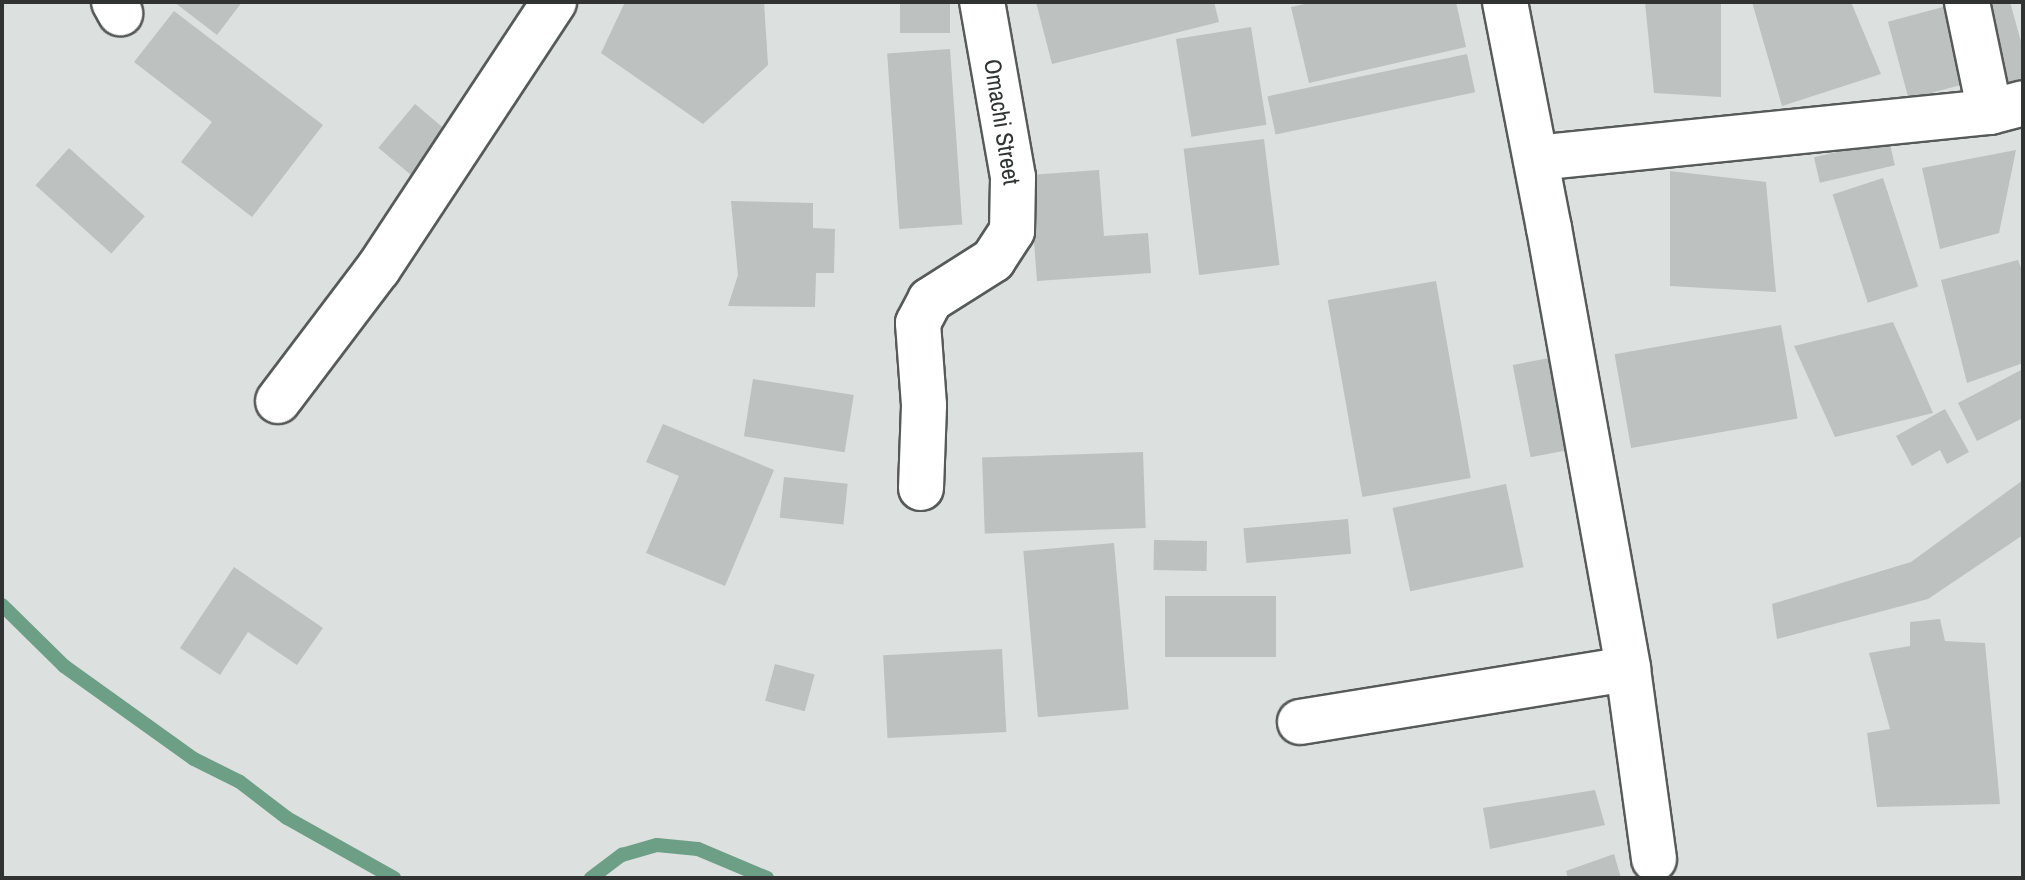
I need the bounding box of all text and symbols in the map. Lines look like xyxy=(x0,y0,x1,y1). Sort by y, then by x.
street label: Omachi Street xyxy=(978,57,1026,187)

